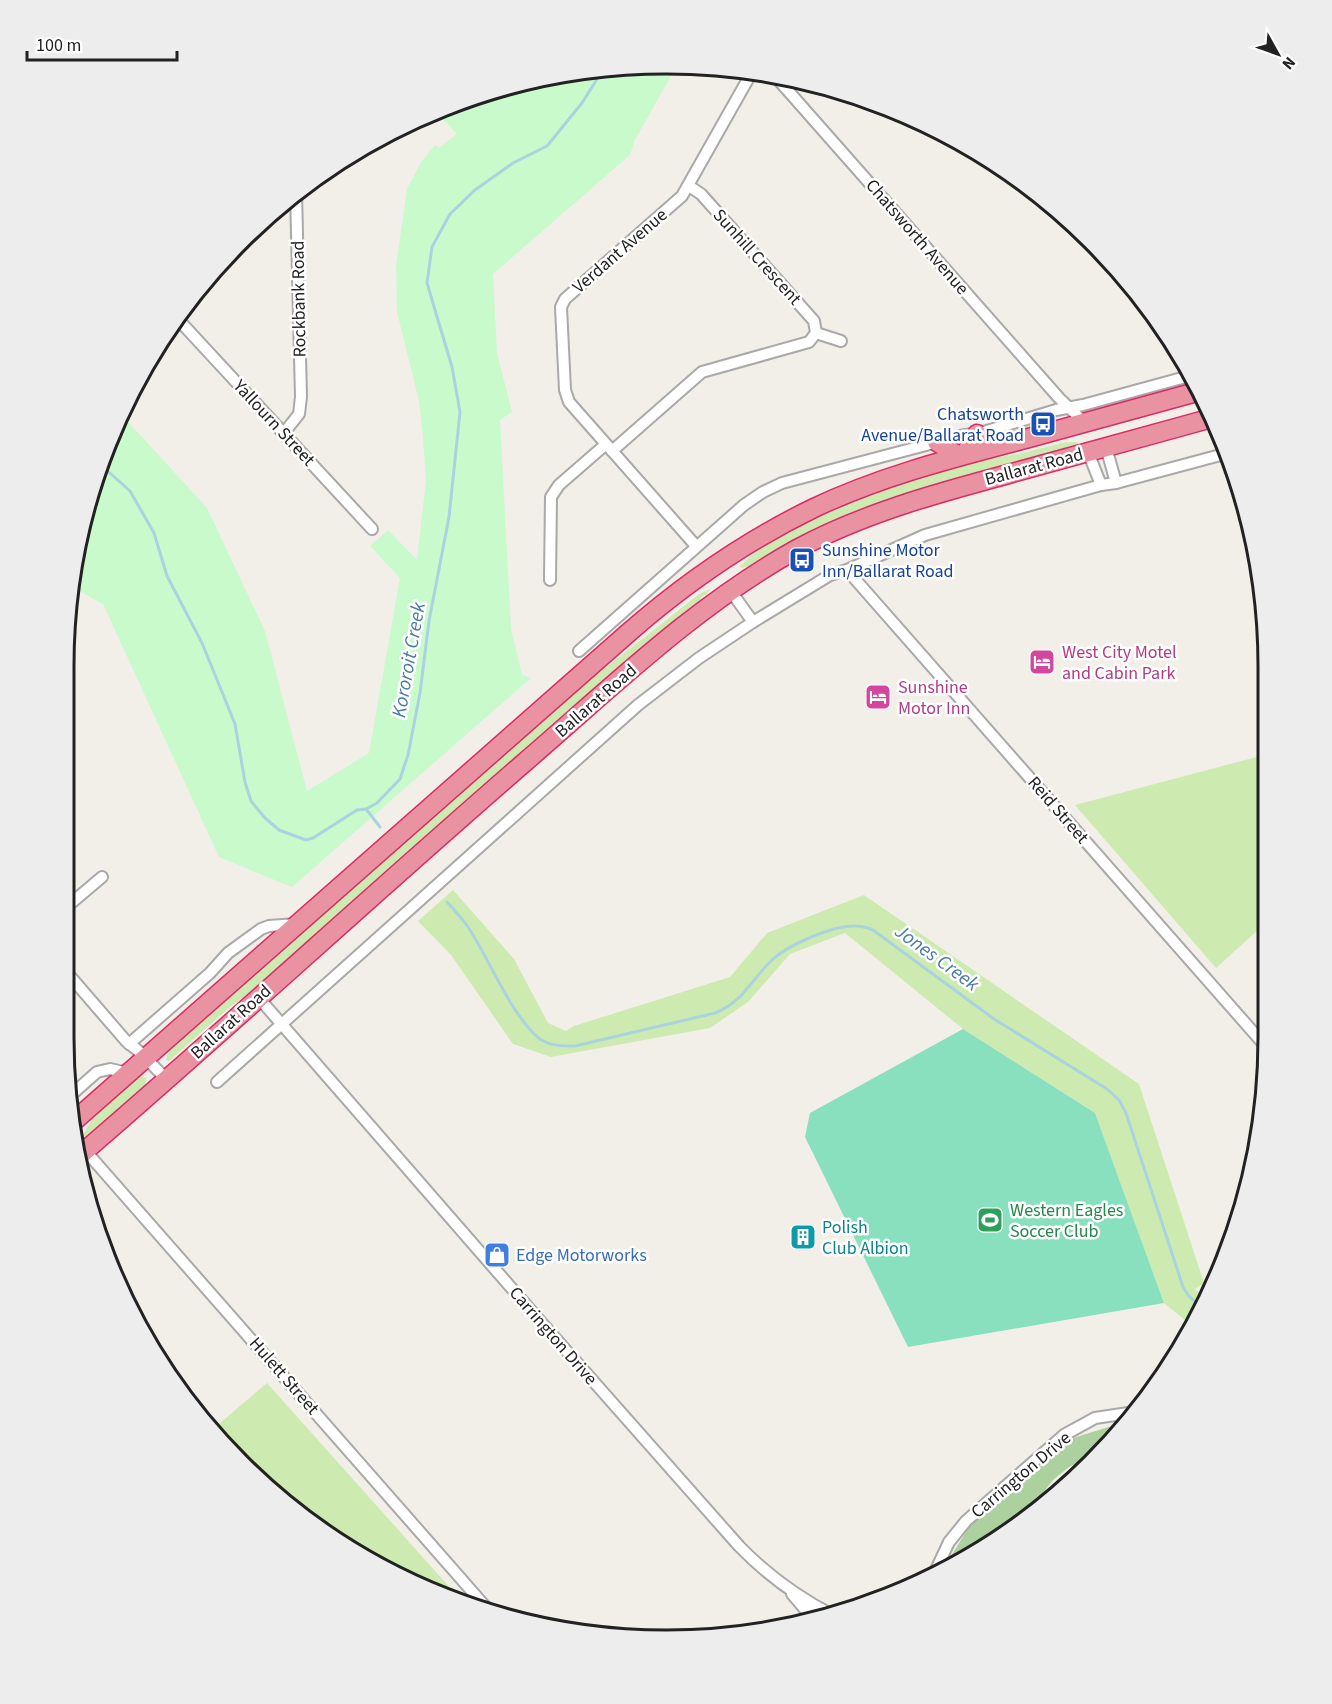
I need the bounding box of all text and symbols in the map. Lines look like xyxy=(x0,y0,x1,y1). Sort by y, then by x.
scale bar xyxy=(27,24,177,62)
north arrow xyxy=(1248,24,1308,84)
text: 100 m xyxy=(36,33,81,58)
text: N xyxy=(1277,52,1301,74)
street label: Chatsworth Avenue xyxy=(860,174,974,300)
street label: Verdant Avenue xyxy=(567,203,673,299)
street label: Sunhill Crescent xyxy=(707,203,807,311)
street label: Rockbank Road xyxy=(285,240,313,358)
street label: Yallourn Street xyxy=(227,374,321,472)
place label: Chatsworth Avenue/Ballarat Road xyxy=(861,402,1024,448)
bus stop icon: Chatsworth Avenue/Ballarat Road xyxy=(1028,409,1058,439)
street label: Ballarat Road xyxy=(982,442,1086,492)
place label: Sunshine Motor Inn/Ballarat Road xyxy=(822,538,954,584)
bus stop icon: Sunshine Motor Inn/Ballarat Road xyxy=(787,545,817,575)
water label: Kororoit Creek xyxy=(385,600,433,720)
place label: West City Motel and Cabin Park xyxy=(1062,640,1177,686)
hotel icon: West City Motel and Cabin Park xyxy=(1027,647,1057,677)
street label: Ballarat Road xyxy=(550,658,642,744)
place label: Sunshine Motor Inn xyxy=(898,675,970,721)
hotel icon: Sunshine Motor Inn xyxy=(863,682,893,712)
street label: Reid Street xyxy=(1022,771,1094,849)
water label: Jones Creek xyxy=(888,917,985,998)
street label: Ballarat Road xyxy=(185,979,277,1065)
place label: Western Eagles Soccer Club xyxy=(1010,1198,1123,1244)
sports icon: Western Eagles Soccer Club xyxy=(975,1205,1005,1235)
place label: Polish Club Albion xyxy=(822,1215,909,1261)
building icon: Polish Club Albion xyxy=(788,1222,818,1252)
shop icon: Edge Motorworks xyxy=(482,1240,512,1270)
place label: Edge Motorworks xyxy=(516,1243,647,1268)
street label: Carrington Drive xyxy=(503,1281,603,1391)
street label: Hulett Street xyxy=(243,1332,325,1420)
street label: Carrington Drive xyxy=(966,1426,1076,1524)

